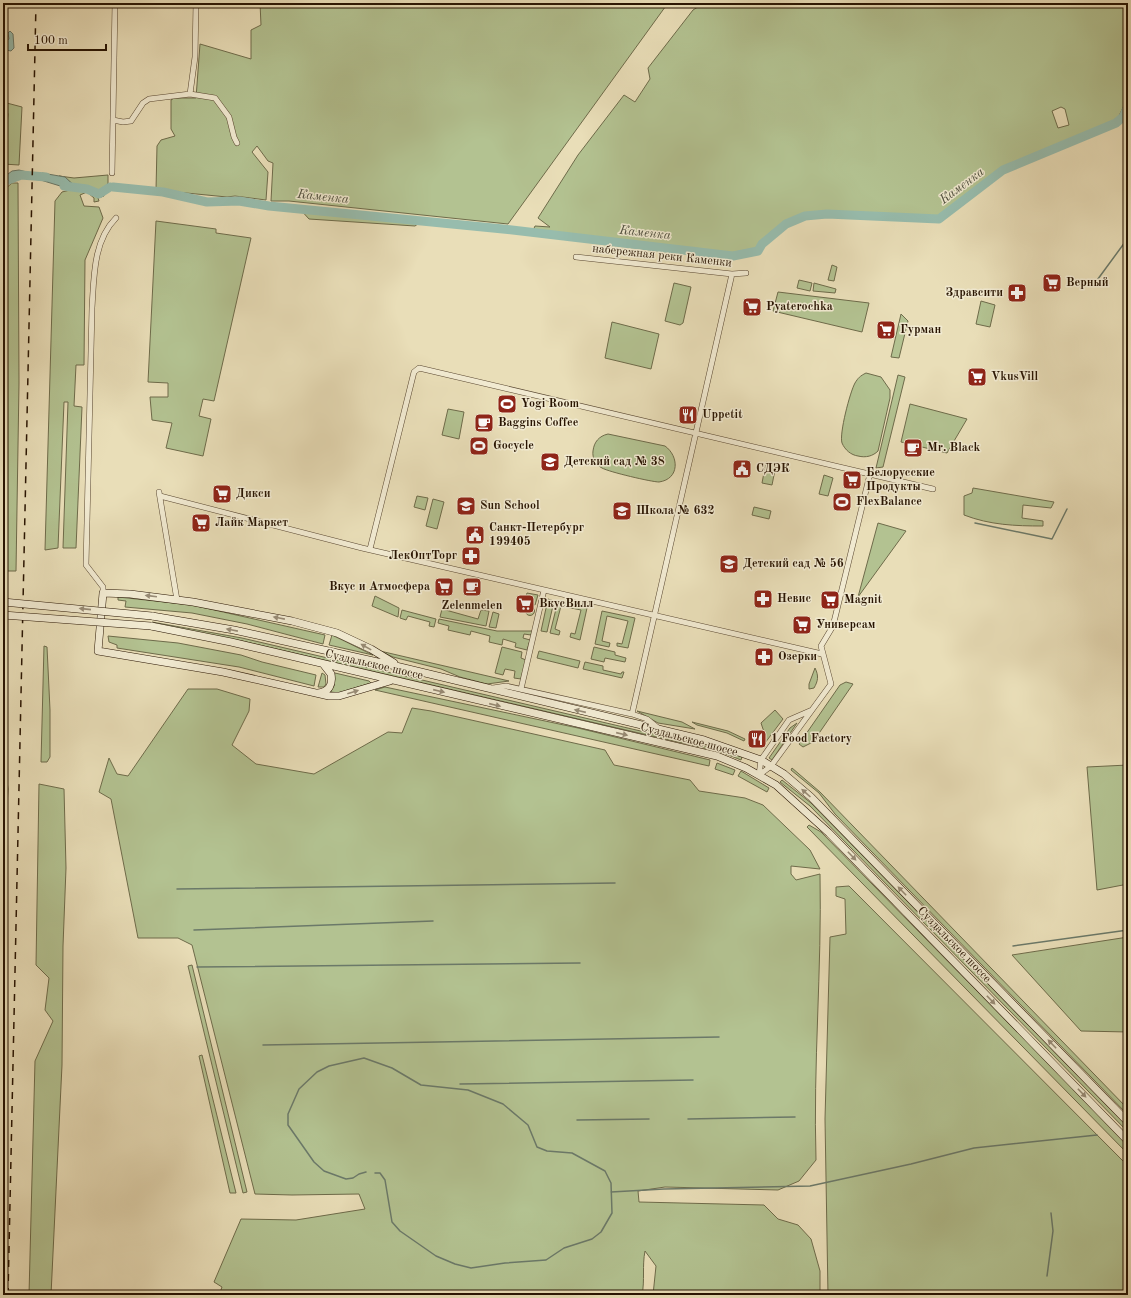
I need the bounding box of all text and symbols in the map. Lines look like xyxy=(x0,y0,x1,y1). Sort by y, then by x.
scale bar xyxy=(28,26,106,52)
text: 100 m xyxy=(34,35,68,47)
water label: Каменка xyxy=(937,165,987,207)
water label: Каменка xyxy=(296,188,349,206)
water label: Каменка xyxy=(618,224,671,242)
street label: набережная реки Каменки xyxy=(592,243,732,269)
supermarket icon: Верный xyxy=(1041,272,1063,294)
place label: Верный xyxy=(1066,277,1109,289)
pharmacy icon: Здравсити xyxy=(1006,282,1028,304)
place label: Здравсити xyxy=(945,287,1003,299)
supermarket icon: Pyaterochka xyxy=(741,296,763,318)
place label: Pyaterochka xyxy=(766,301,833,313)
supermarket icon: Гурман xyxy=(875,319,897,341)
place label: Гурман xyxy=(900,324,941,336)
supermarket icon: VkusVill xyxy=(966,366,988,388)
place label: VkusVill xyxy=(991,371,1038,383)
sports icon: Yogi Room xyxy=(496,393,518,415)
place label: Yogi Room xyxy=(521,398,579,410)
restaurant icon: Uppetit xyxy=(677,404,699,426)
place label: Uppetit xyxy=(702,409,743,421)
cafe icon: Baggins Coffee xyxy=(473,412,495,434)
place label: Baggins Coffee xyxy=(498,417,579,429)
sports icon: Gocycle xyxy=(468,435,490,457)
cafe icon: Mr. Black xyxy=(902,437,924,459)
place label: Gocycle xyxy=(493,440,534,452)
place label: Mr. Black xyxy=(927,442,981,454)
school or university icon: Детский сад № 38 xyxy=(539,451,561,473)
place label: Детский сад № 38 xyxy=(564,456,665,468)
public building icon: СДЭК xyxy=(731,458,753,480)
place label: СДЭК xyxy=(756,463,790,475)
place label: Белорусские Продукты xyxy=(866,467,935,493)
supermarket icon: Белорусские Продукты xyxy=(841,469,863,491)
supermarket icon: Дикси xyxy=(211,483,233,505)
place label: Дикси xyxy=(236,488,271,500)
sports icon: FlexBalance xyxy=(831,491,853,513)
school or university icon: Sun School xyxy=(455,495,477,517)
place label: FlexBalance xyxy=(856,496,922,508)
place label: Sun School xyxy=(480,500,540,512)
school or university icon: Школа № 632 xyxy=(611,500,633,522)
place label: Школа № 632 xyxy=(636,505,714,517)
supermarket icon: Лайк Маркет xyxy=(190,512,212,534)
place label: Лайк Маркет xyxy=(215,517,288,529)
place label: Санкт-Петербург 199405 xyxy=(489,522,584,548)
public building icon: Санкт-Петербург 199405 xyxy=(464,524,486,546)
pharmacy icon: ЛекОптТорг xyxy=(460,545,482,567)
place label: ЛекОптТорг xyxy=(389,550,457,562)
school or university icon: Детский сад № 56 xyxy=(718,553,740,575)
place label: Детский сад № 56 xyxy=(743,557,844,570)
supermarket icon: Вкус и Атмосфера xyxy=(433,576,455,598)
cafe icon: Zelenmelen xyxy=(461,576,483,598)
place label: Вкус и Атмосфера xyxy=(329,581,430,593)
pharmacy icon: Невис xyxy=(752,588,774,610)
supermarket icon: Magnit xyxy=(819,589,841,611)
one-way arrow xyxy=(145,593,157,599)
supermarket icon: ВкусВилл xyxy=(514,593,536,615)
place label: Невис xyxy=(777,593,811,605)
place label: Magnit xyxy=(844,594,883,606)
place label: ВкусВилл xyxy=(539,598,593,610)
place label: Zelenmelen xyxy=(442,600,503,612)
one-way arrow xyxy=(79,606,91,613)
supermarket icon: Универсам xyxy=(791,614,813,636)
one-way arrow xyxy=(273,615,285,621)
place label: Универсам xyxy=(816,619,876,631)
one-way arrow xyxy=(226,626,238,632)
one-way arrow xyxy=(360,644,372,650)
pharmacy icon: Озерки xyxy=(753,646,775,668)
street label: Суздальское шоссе xyxy=(324,648,425,682)
place label: Озерки xyxy=(778,651,817,663)
one-way arrow xyxy=(347,689,359,695)
one-way arrow xyxy=(432,689,445,695)
one-way arrow xyxy=(489,702,502,708)
one-way arrow xyxy=(574,707,587,713)
street label: Суздальское шоссе xyxy=(639,721,739,759)
restaurant icon: 1 Food Factory xyxy=(746,728,768,750)
one-way arrow xyxy=(616,731,628,737)
place label: 1 Food Factory xyxy=(771,733,852,745)
one-way arrow xyxy=(801,788,811,798)
one-way arrow xyxy=(847,851,857,861)
one-way arrow xyxy=(898,886,907,896)
street label: Суздальское шоссе xyxy=(915,905,993,986)
one-way arrow xyxy=(987,995,996,1005)
one-way arrow xyxy=(1047,1039,1057,1049)
one-way arrow xyxy=(1077,1088,1087,1098)

